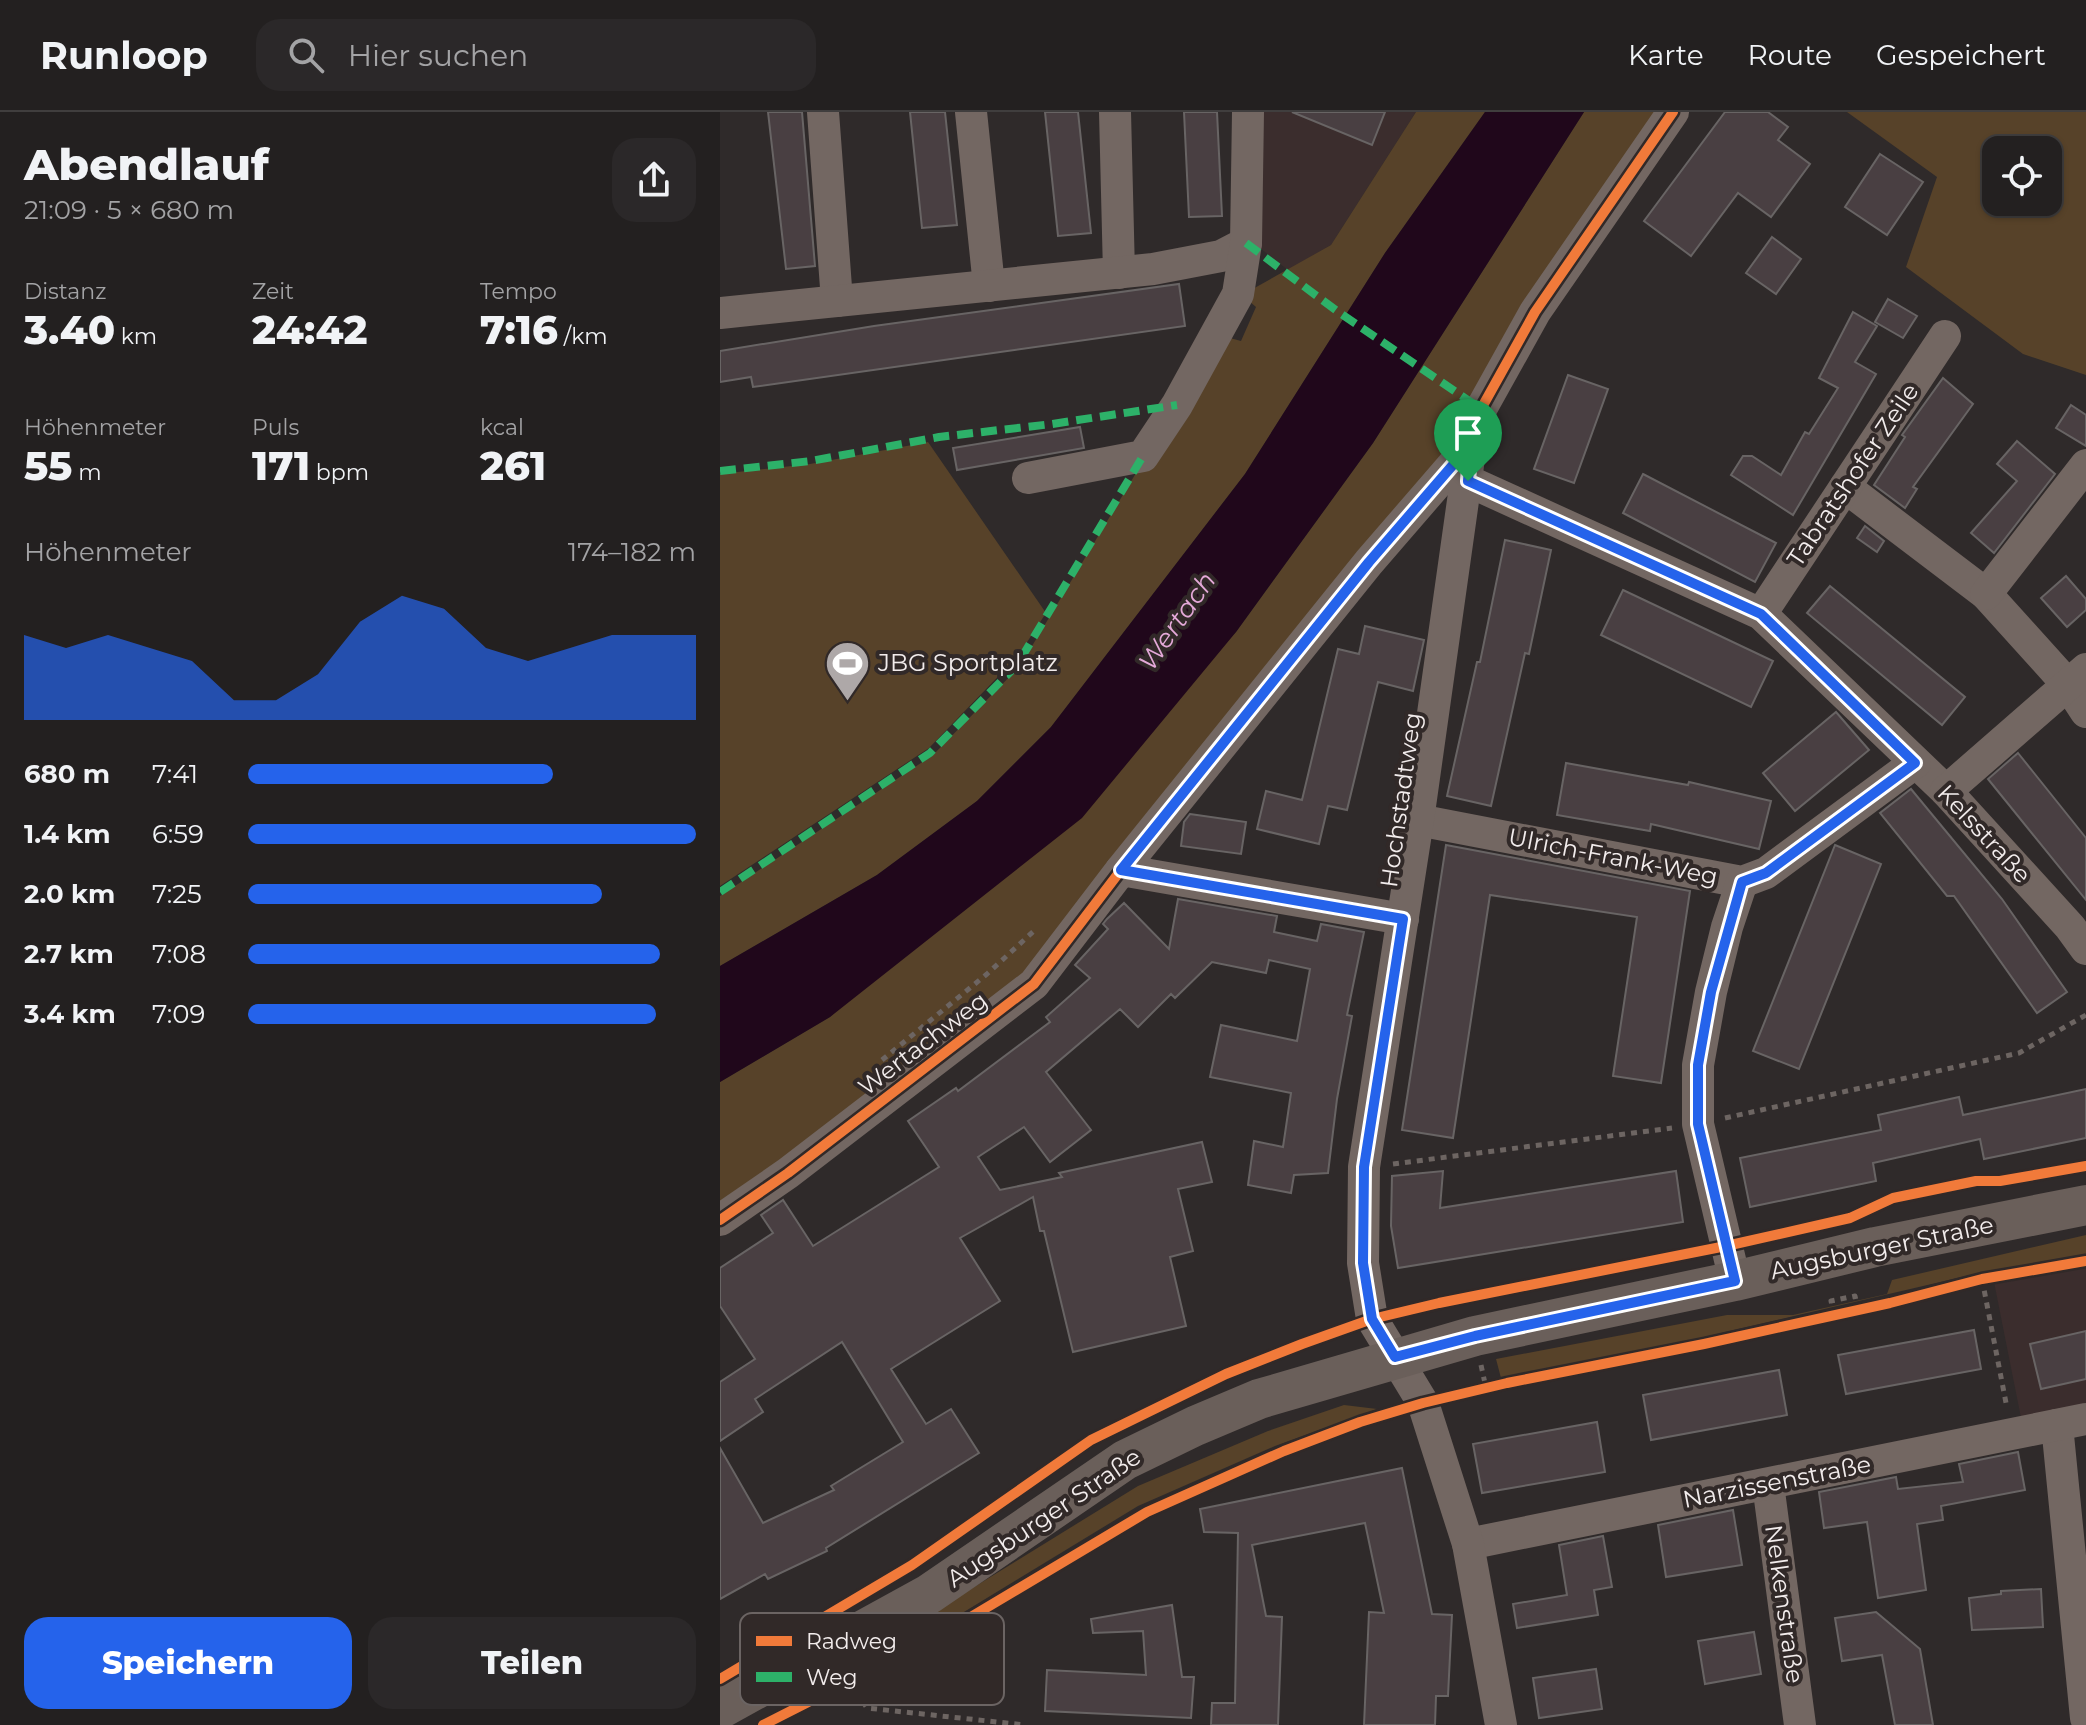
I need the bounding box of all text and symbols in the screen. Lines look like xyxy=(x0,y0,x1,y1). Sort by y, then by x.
search box xyxy=(256,19,816,91)
text: Runloop xyxy=(40,32,208,79)
icon: search xyxy=(284,33,328,77)
text: Hier suchen xyxy=(348,37,528,74)
text: Karte xyxy=(1628,38,1704,72)
text: Route xyxy=(1748,38,1832,72)
text: Gespeichert xyxy=(1876,38,2046,72)
map controls xyxy=(1982,136,2062,216)
button: locate xyxy=(1982,136,2062,216)
text: Abendlauf xyxy=(24,137,269,191)
button: share xyxy=(612,138,696,222)
text: 21:09 · 5 × 680 m xyxy=(24,194,234,226)
text: Distanz xyxy=(24,278,106,305)
text: Zeit xyxy=(252,278,294,305)
text: Tempo xyxy=(480,278,557,305)
text: 3.40 xyxy=(24,305,115,354)
text: 24:42 xyxy=(252,305,367,354)
text: 7:16 xyxy=(480,305,558,354)
text: km xyxy=(115,323,157,350)
text: /km xyxy=(558,323,608,350)
street label: Tabratshofer Zeile xyxy=(1781,378,1925,572)
pin xyxy=(1434,399,1502,481)
icon: arrive xyxy=(1446,411,1490,455)
text: Höhenmeter xyxy=(24,414,166,441)
text: Puls xyxy=(252,414,299,441)
text: kcal xyxy=(480,414,524,441)
text: 55 xyxy=(24,441,72,490)
text: 171 xyxy=(252,441,310,490)
text: 261 xyxy=(480,441,546,490)
text: m xyxy=(72,459,101,486)
text: bpm xyxy=(310,459,369,486)
text: Höhenmeter xyxy=(24,536,192,568)
text: 174–182 m xyxy=(568,536,696,568)
water label: Wertach xyxy=(1131,565,1223,677)
sports icon: JBG Sportplatz xyxy=(823,639,871,702)
place label: JBG Sportplatz xyxy=(877,648,1058,677)
street label: Hochstadtweg xyxy=(1374,711,1427,889)
text: 680 m xyxy=(24,758,110,790)
text: 7:41 xyxy=(152,758,198,790)
street label: Kelsstraße xyxy=(1931,778,2037,889)
text: 1.4 km xyxy=(24,818,110,850)
text: 6:59 xyxy=(152,818,204,850)
street label: Ulrich-Frank-Weg xyxy=(1506,822,1720,891)
text: 2.0 km xyxy=(24,878,115,910)
text: 7:25 xyxy=(152,878,202,910)
text: 2.7 km xyxy=(24,938,114,970)
text: 7:08 xyxy=(152,938,206,970)
street label: Wertachweg xyxy=(852,986,993,1102)
text: 3.4 km xyxy=(24,998,116,1030)
text: 7:09 xyxy=(152,998,205,1030)
street label: Augsburger Straße xyxy=(1768,1210,1996,1285)
street label: Augsburger Straße xyxy=(941,1442,1146,1593)
street label: Narzissenstraße xyxy=(1680,1449,1873,1514)
street label: Nelkenstraße xyxy=(1759,1523,1810,1685)
legend xyxy=(740,1613,1004,1705)
button: Speichern xyxy=(24,1617,352,1709)
button: Teilen xyxy=(368,1617,696,1709)
text: Radweg xyxy=(806,1628,897,1655)
text: Weg xyxy=(806,1664,858,1691)

